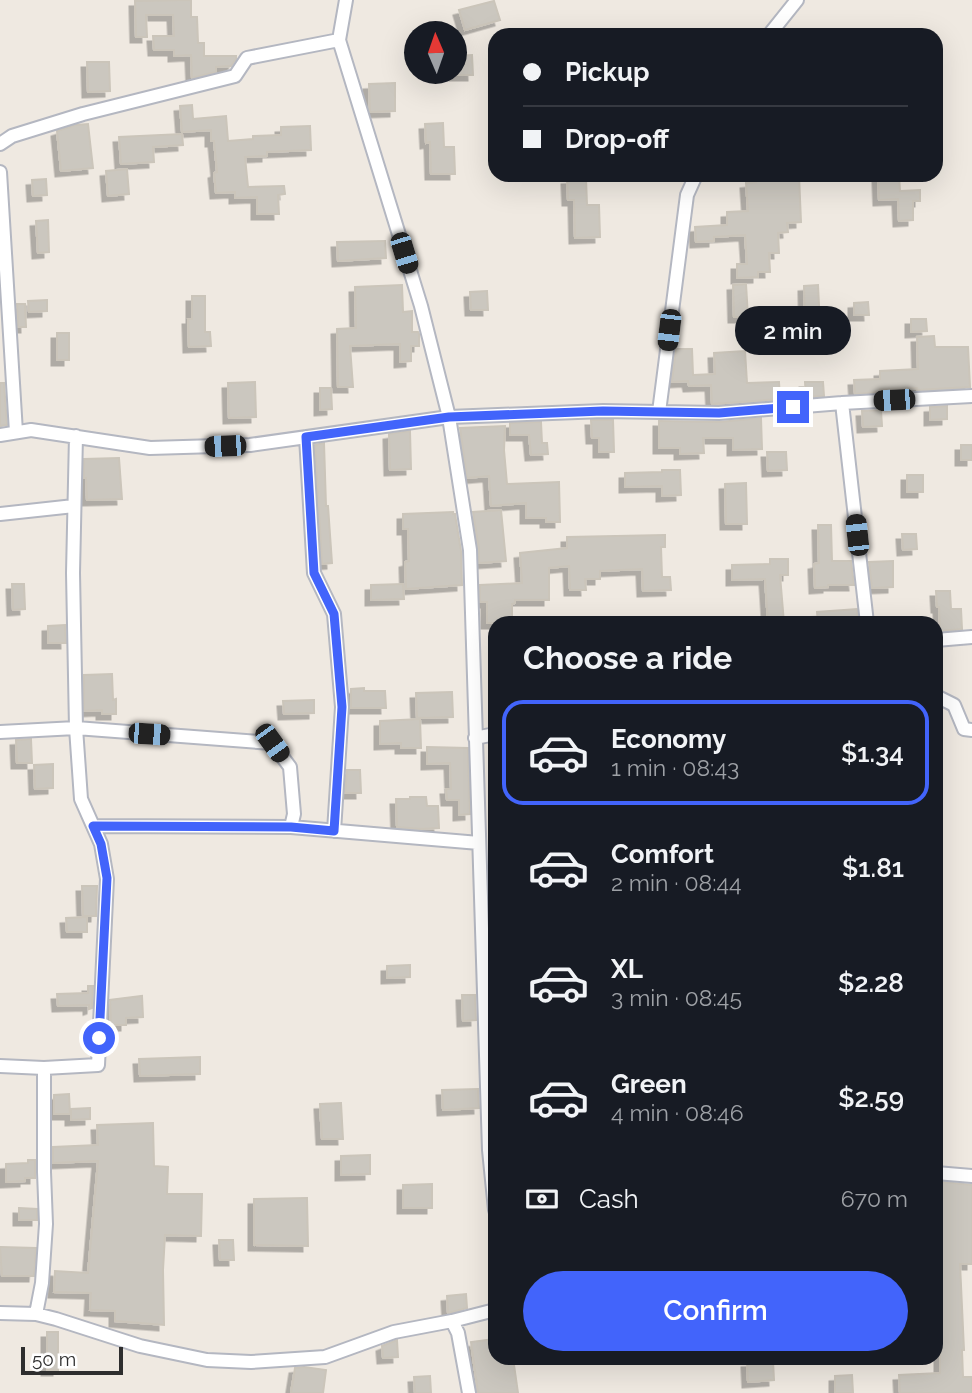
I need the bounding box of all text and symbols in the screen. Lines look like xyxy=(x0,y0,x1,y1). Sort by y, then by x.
north arrow xyxy=(404,21,467,84)
map controls xyxy=(404,21,467,84)
text: Pickup xyxy=(565,57,650,87)
text: Drop-off xyxy=(565,124,669,154)
car xyxy=(388,230,421,276)
callout: 2 min xyxy=(735,306,851,354)
car xyxy=(657,308,682,352)
text: 2 min xyxy=(764,317,822,344)
car xyxy=(873,388,916,412)
route end xyxy=(777,391,809,423)
car xyxy=(204,435,247,457)
car xyxy=(845,513,870,557)
text: Choose a ride xyxy=(523,639,732,676)
car xyxy=(252,720,293,766)
icon: car xyxy=(527,721,590,784)
car xyxy=(128,722,171,746)
text: Economy xyxy=(611,724,726,754)
text: $1.34 xyxy=(841,738,904,768)
text: 1 min · 08:43 xyxy=(611,754,739,781)
icon: car xyxy=(527,836,590,899)
text: Comfort xyxy=(611,839,714,869)
text: $1.81 xyxy=(842,853,904,883)
text: 2 min · 08:44 xyxy=(611,869,742,896)
icon: car xyxy=(527,951,590,1014)
text: XL xyxy=(611,954,643,984)
text: $2.28 xyxy=(838,968,904,998)
text: 3 min · 08:45 xyxy=(611,984,742,1011)
route start xyxy=(83,1022,115,1054)
icon: car xyxy=(527,1066,590,1129)
text: Green xyxy=(611,1069,687,1099)
text: $2.59 xyxy=(838,1083,904,1113)
text: 4 min · 08:46 xyxy=(611,1099,744,1126)
icon: cash xyxy=(523,1180,561,1218)
text: Cash xyxy=(579,1184,639,1214)
text: 670 m xyxy=(841,1185,908,1212)
button: Confirm xyxy=(523,1271,908,1351)
scale bar xyxy=(21,1344,122,1376)
text: 50 m xyxy=(32,1348,76,1370)

